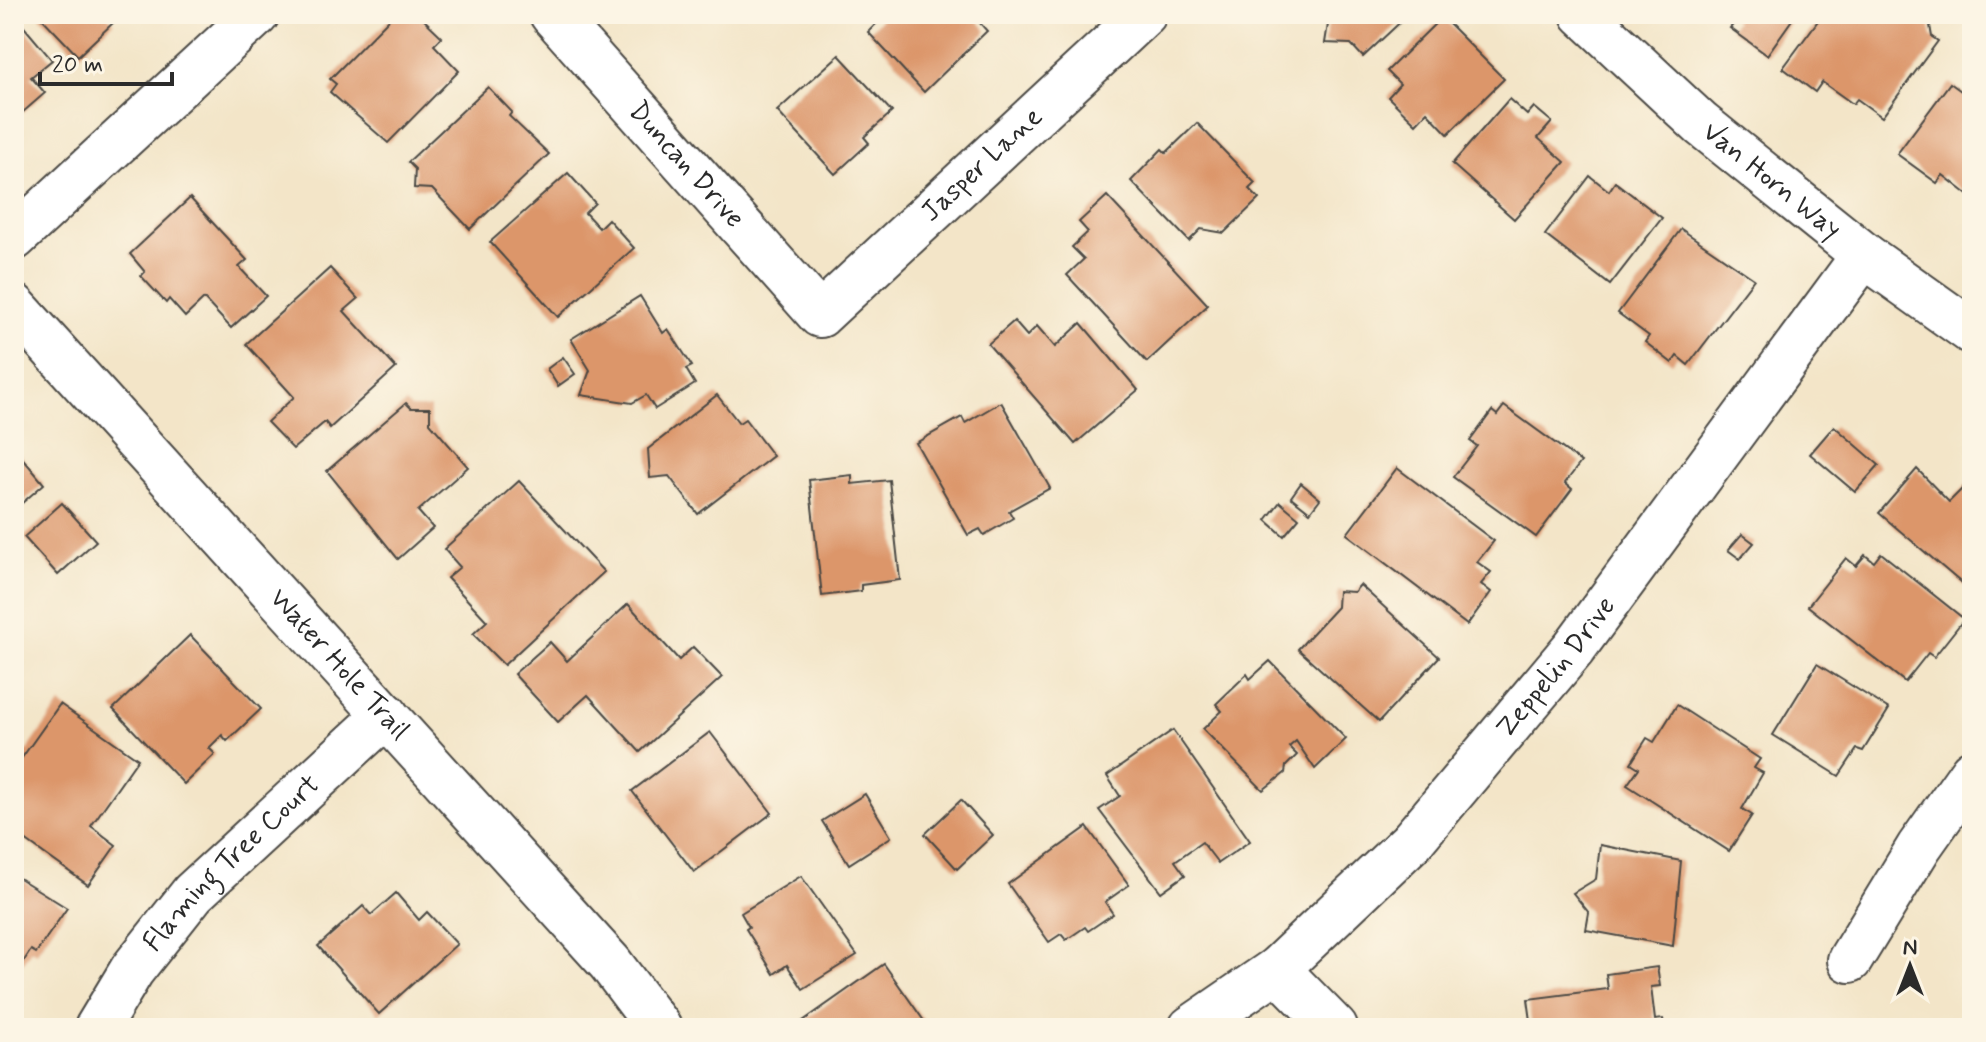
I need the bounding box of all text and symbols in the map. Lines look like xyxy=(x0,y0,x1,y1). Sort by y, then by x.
scale bar xyxy=(40,36,172,86)
text: 20 m xyxy=(52,50,103,81)
street label: Duncan Drive xyxy=(620,93,753,236)
street label: Jasper Lane xyxy=(913,99,1051,230)
street label: Van Horn Way xyxy=(1694,114,1849,248)
street label: Water Hole Trail xyxy=(261,581,418,748)
street label: Zeppelin Drive xyxy=(1488,589,1624,746)
street label: Flaming Tree Court xyxy=(135,767,328,960)
north arrow xyxy=(1870,926,1950,1006)
text: N xyxy=(1903,934,1917,962)

